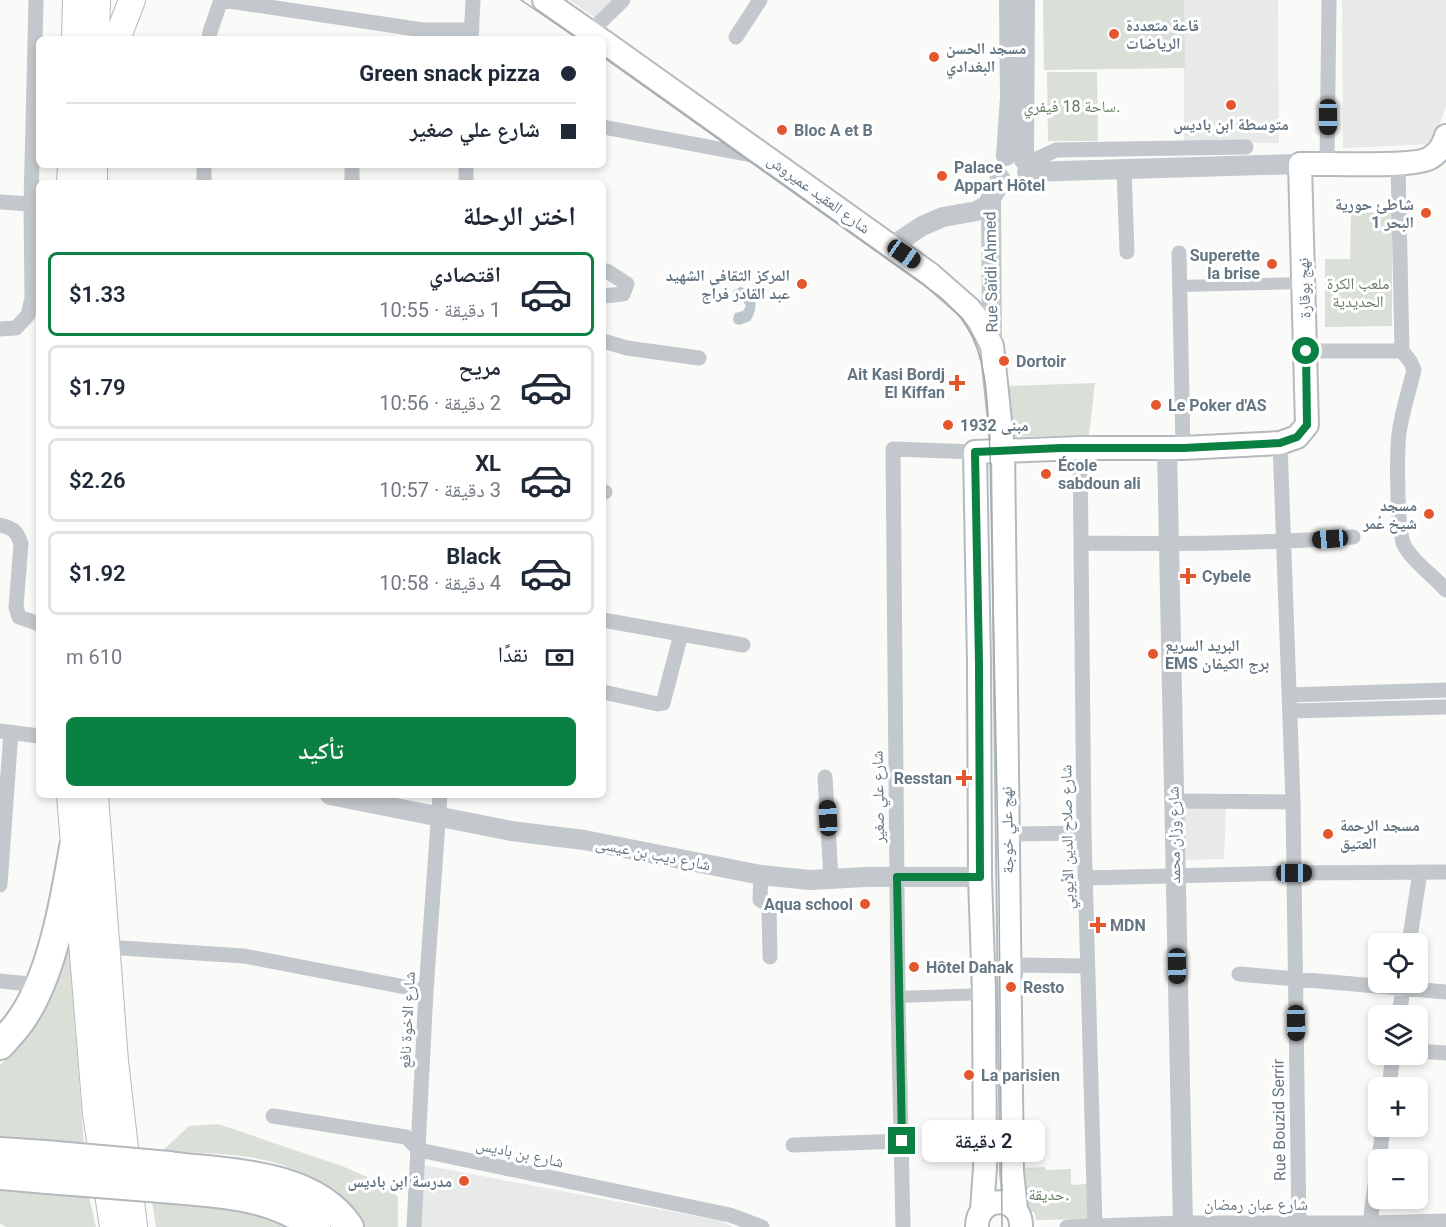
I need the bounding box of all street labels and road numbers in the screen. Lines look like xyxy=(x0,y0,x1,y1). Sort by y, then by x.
street label: شارع العقيد عميروش xyxy=(763,150,874,238)
street label: Rue Saïdi Ahmed xyxy=(980,211,1002,333)
street label: نهج بوقارة xyxy=(1293,257,1316,319)
street label: شارع علي صغير xyxy=(868,750,891,845)
street label: شارع صلاح الدين الأيوبي xyxy=(1056,764,1081,910)
street label: نهج علي خوجة xyxy=(997,786,1020,874)
street label: شارع وزان محمد xyxy=(1164,786,1185,884)
street label: شارع ديب بن عيسى xyxy=(594,834,712,875)
street label: شارع الاخوة نافع xyxy=(395,971,420,1069)
street label: Rue Bouzid Serrir xyxy=(1268,1058,1290,1181)
street label: شارع بن باديس xyxy=(474,1134,565,1173)
street label: شارع عبان رمضان xyxy=(1204,1195,1308,1215)

